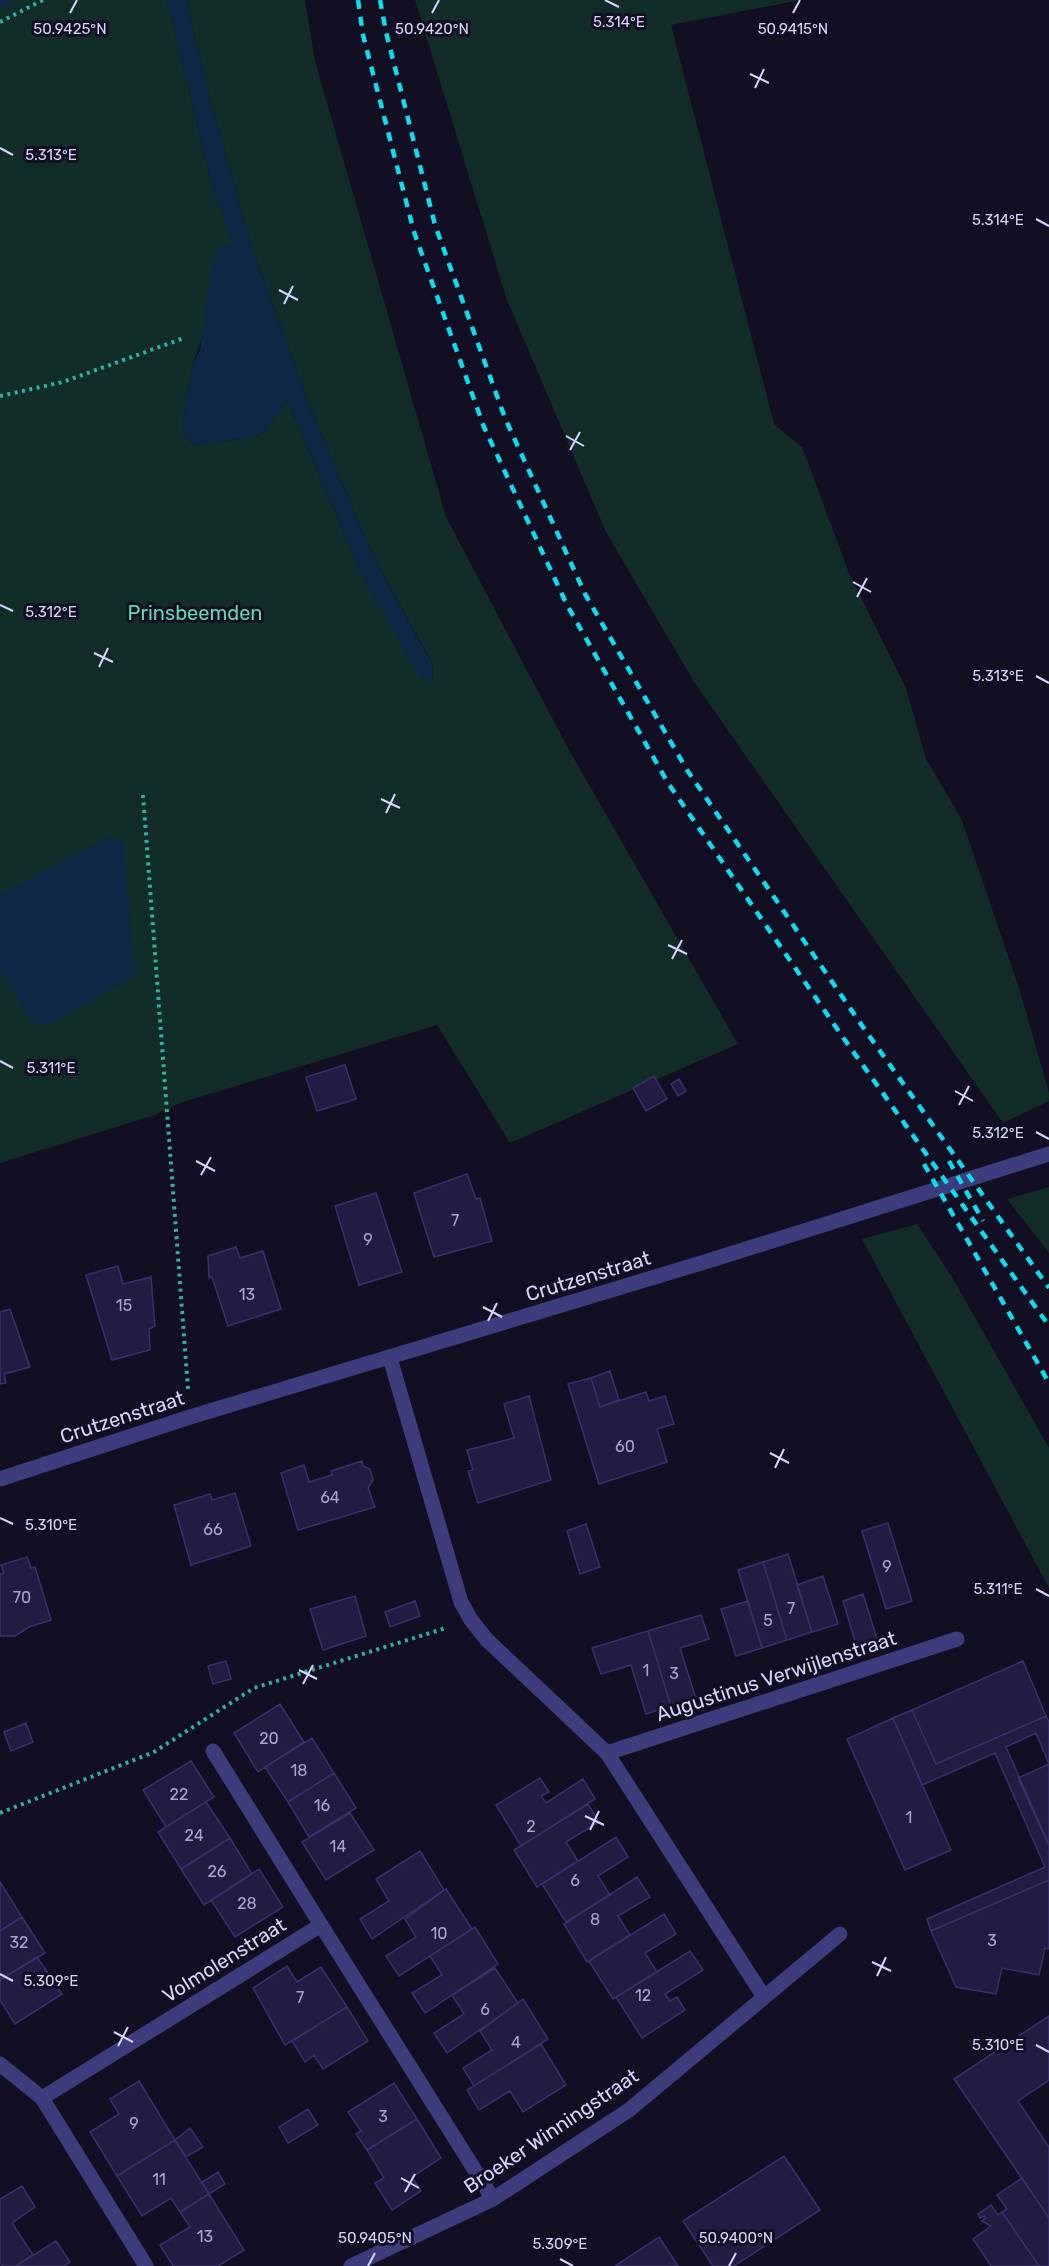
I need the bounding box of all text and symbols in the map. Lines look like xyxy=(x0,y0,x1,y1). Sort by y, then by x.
text: 5.314°E xyxy=(593,13,645,31)
text: 50.9425°N xyxy=(33,20,107,38)
text: 50.9420°N xyxy=(395,20,469,38)
text: 50.9415°N xyxy=(758,20,828,38)
text: 5.313°E xyxy=(25,146,77,164)
text: 5.314°E xyxy=(972,211,1024,229)
park label: Prinsbeemden xyxy=(128,601,262,625)
text: 5.312°E xyxy=(25,603,77,621)
text: 5.313°E xyxy=(972,667,1024,685)
text: 5.311°E xyxy=(26,1059,76,1077)
text: 5.312°E xyxy=(972,1124,1024,1142)
house number: 7 xyxy=(451,1211,459,1230)
house number: 9 xyxy=(363,1230,373,1249)
street label: Crutzenstraat xyxy=(523,1246,654,1306)
house number: 13 xyxy=(239,1285,255,1304)
house number: 15 xyxy=(116,1296,132,1315)
street label: Crutzenstraat xyxy=(57,1386,187,1448)
house number: 60 xyxy=(615,1437,635,1456)
house number: 64 xyxy=(320,1488,340,1507)
text: 5.310°E xyxy=(25,1516,77,1534)
house number: 66 xyxy=(203,1520,223,1539)
house number: 9 xyxy=(882,1557,892,1576)
text: 5.311°E xyxy=(973,1580,1023,1598)
house number: 70 xyxy=(13,1588,31,1607)
house number: 7 xyxy=(787,1599,795,1618)
house number: 5 xyxy=(763,1611,773,1630)
street label: Augustinus Verwijlenstraat xyxy=(653,1626,899,1726)
house number: 1 xyxy=(643,1661,649,1680)
house number: 3 xyxy=(669,1664,679,1683)
house number: 20 xyxy=(259,1729,279,1748)
house number: 18 xyxy=(290,1761,308,1780)
house number: 22 xyxy=(170,1785,188,1804)
house number: 16 xyxy=(314,1796,331,1815)
house number: 1 xyxy=(906,1808,912,1827)
house number: 2 xyxy=(526,1817,536,1836)
house number: 24 xyxy=(184,1826,204,1845)
house number: 14 xyxy=(330,1837,346,1856)
house number: 26 xyxy=(207,1862,227,1881)
house number: 6 xyxy=(570,1871,580,1890)
house number: 28 xyxy=(237,1894,257,1913)
house number: 8 xyxy=(590,1910,600,1929)
street label: Volmolenstraat xyxy=(158,1912,290,2008)
house number: 10 xyxy=(430,1924,448,1943)
house number: 3 xyxy=(987,1931,997,1950)
house number: 32 xyxy=(9,1933,29,1952)
text: 5.309°E xyxy=(24,1972,78,1990)
house number: 12 xyxy=(635,1986,651,2005)
house number: 7 xyxy=(296,1988,304,2007)
house number: 6 xyxy=(480,2000,490,2019)
house number: 4 xyxy=(511,2033,521,2052)
text: 5.310°E xyxy=(972,2036,1024,2054)
street label: Broeker Winningstraat xyxy=(459,2064,643,2198)
house number: 3 xyxy=(378,2107,388,2126)
house number: 9 xyxy=(129,2114,139,2133)
house number: 11 xyxy=(152,2170,166,2189)
house number: 13 xyxy=(197,2227,213,2246)
text: 50.9405°N xyxy=(338,2229,412,2247)
text: 50.9400°N xyxy=(699,2229,773,2247)
text: 5.309°E xyxy=(533,2235,587,2253)

